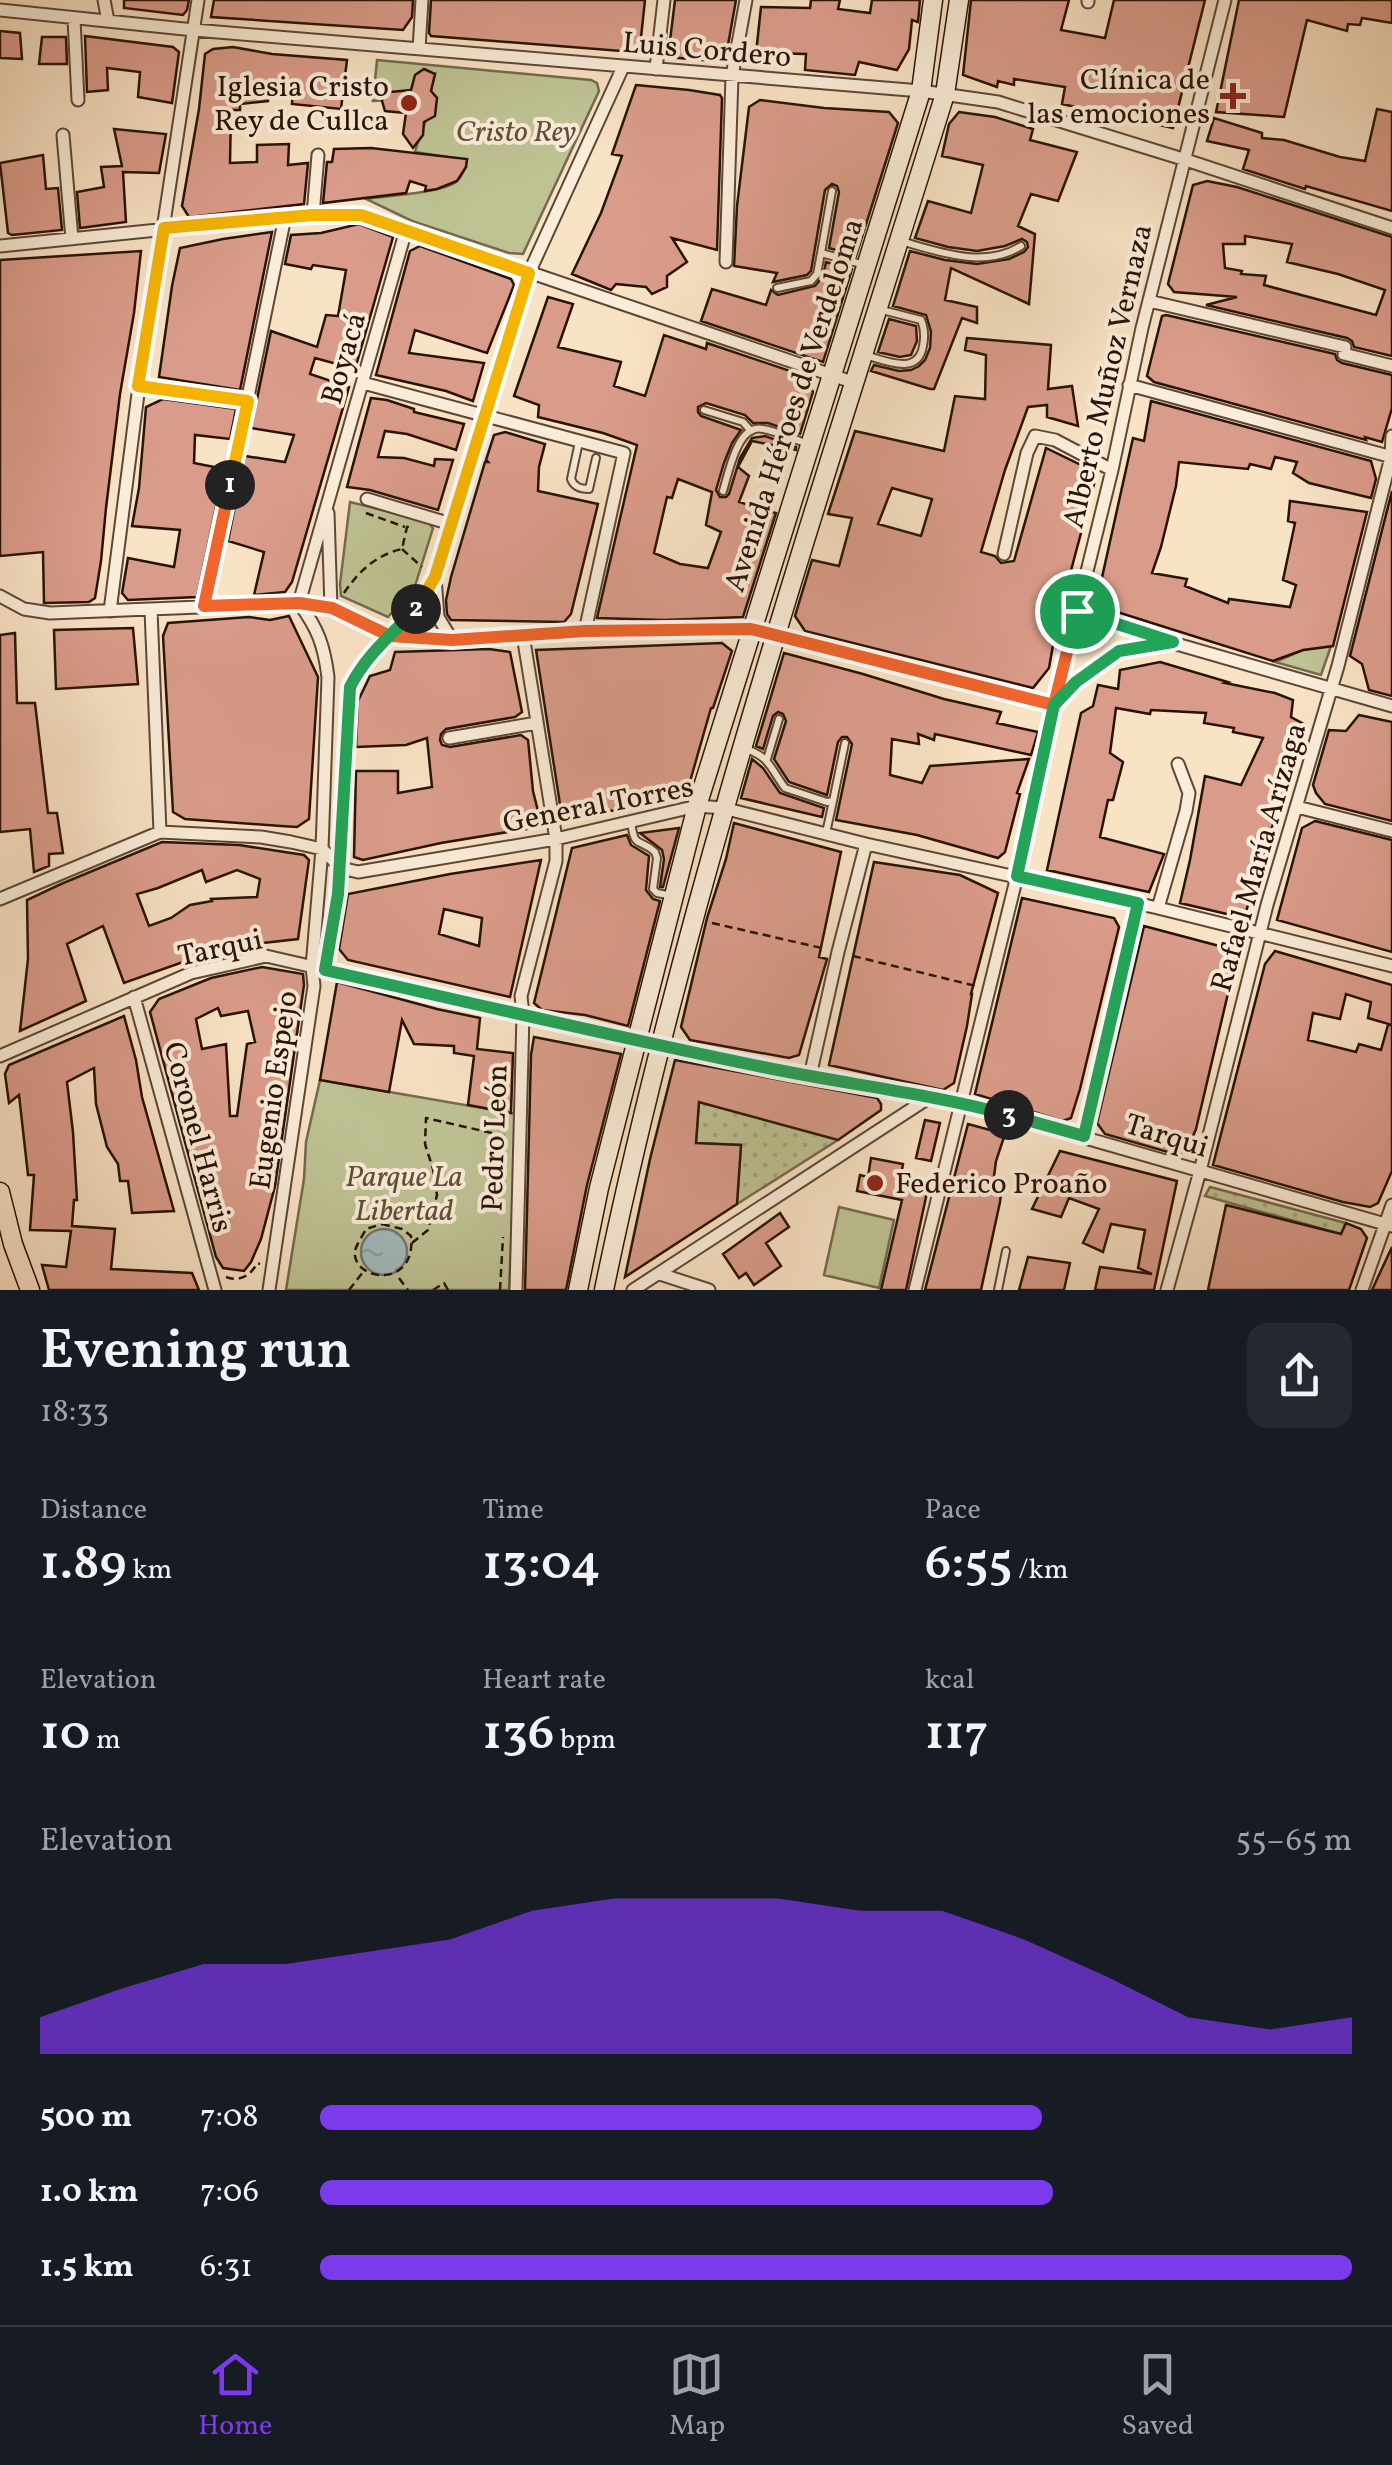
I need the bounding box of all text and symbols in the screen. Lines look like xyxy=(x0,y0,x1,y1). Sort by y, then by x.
street label: Luis Cordero xyxy=(621,23,793,79)
place label: Clínica de las emociones xyxy=(1027,60,1210,136)
place label: Iglesia Cristo Rey de Cullca xyxy=(214,67,389,143)
marker: Clínica de las emociones xyxy=(1220,83,1246,109)
marker: Iglesia Cristo Rey de Cullca xyxy=(398,92,420,114)
park label: Cristo Rey xyxy=(456,112,576,154)
street label: Avenida Héroes de Verdeloma xyxy=(715,213,875,598)
street label: Alberto Muñoz Vernaza xyxy=(1053,220,1164,533)
street label: Boyacá xyxy=(312,308,378,409)
pin: 1 xyxy=(205,460,255,510)
text: 1 xyxy=(224,465,236,504)
pin xyxy=(1035,569,1120,654)
pin: 2 xyxy=(391,584,441,634)
icon: arrive xyxy=(1050,584,1105,639)
text: 2 xyxy=(409,589,423,628)
street label: Rafael María Arízaga xyxy=(1201,718,1318,997)
street label: General Torres xyxy=(499,767,697,845)
street label: Tarqui xyxy=(174,920,267,978)
street label: Eugenio Espejo xyxy=(240,988,310,1192)
street label: Coronel Harris xyxy=(151,1038,243,1237)
street label: Pedro León xyxy=(472,1064,520,1212)
pin: 3 xyxy=(984,1090,1034,1140)
text: 3 xyxy=(1002,1095,1016,1134)
street label: Tarqui xyxy=(1119,1104,1213,1170)
park label: Parque La Libertad xyxy=(345,1157,463,1233)
place label: Federico Proaño xyxy=(895,1164,1107,1206)
marker: Federico Proaño xyxy=(864,1172,886,1194)
text: Evening run xyxy=(40,1315,352,1391)
button: share xyxy=(1247,1323,1352,1428)
text: 18:33 xyxy=(40,1391,109,1435)
text: Distance xyxy=(40,1491,147,1530)
text: Time xyxy=(482,1491,544,1530)
text: Pace xyxy=(925,1491,981,1530)
text: 1.89 xyxy=(40,1530,127,1600)
text: 13:04 xyxy=(482,1530,601,1600)
text: 6:55 xyxy=(925,1530,1013,1600)
text: km xyxy=(127,1551,172,1590)
text: /km xyxy=(1013,1551,1068,1590)
text: Elevation xyxy=(40,1661,156,1700)
text: Heart rate xyxy=(482,1661,606,1700)
text: kcal xyxy=(925,1661,974,1700)
text: 10 xyxy=(40,1700,90,1770)
text: 136 xyxy=(482,1700,554,1770)
text: 117 xyxy=(925,1700,988,1770)
text: m xyxy=(90,1721,121,1760)
text: bpm xyxy=(554,1721,616,1760)
text: Elevation xyxy=(40,1820,173,1864)
text: 55–65 m xyxy=(1236,1820,1352,1864)
text: 500 m xyxy=(40,2096,132,2140)
text: 7:08 xyxy=(200,2096,259,2140)
text: 1.0 km xyxy=(40,2171,138,2215)
text: 7:06 xyxy=(200,2171,259,2215)
text: 1.5 km xyxy=(40,2246,134,2290)
text: 6:31 xyxy=(200,2246,253,2290)
tab: Home xyxy=(198,2347,272,2446)
tab: Map xyxy=(669,2347,725,2446)
tab: Saved xyxy=(1122,2347,1194,2446)

